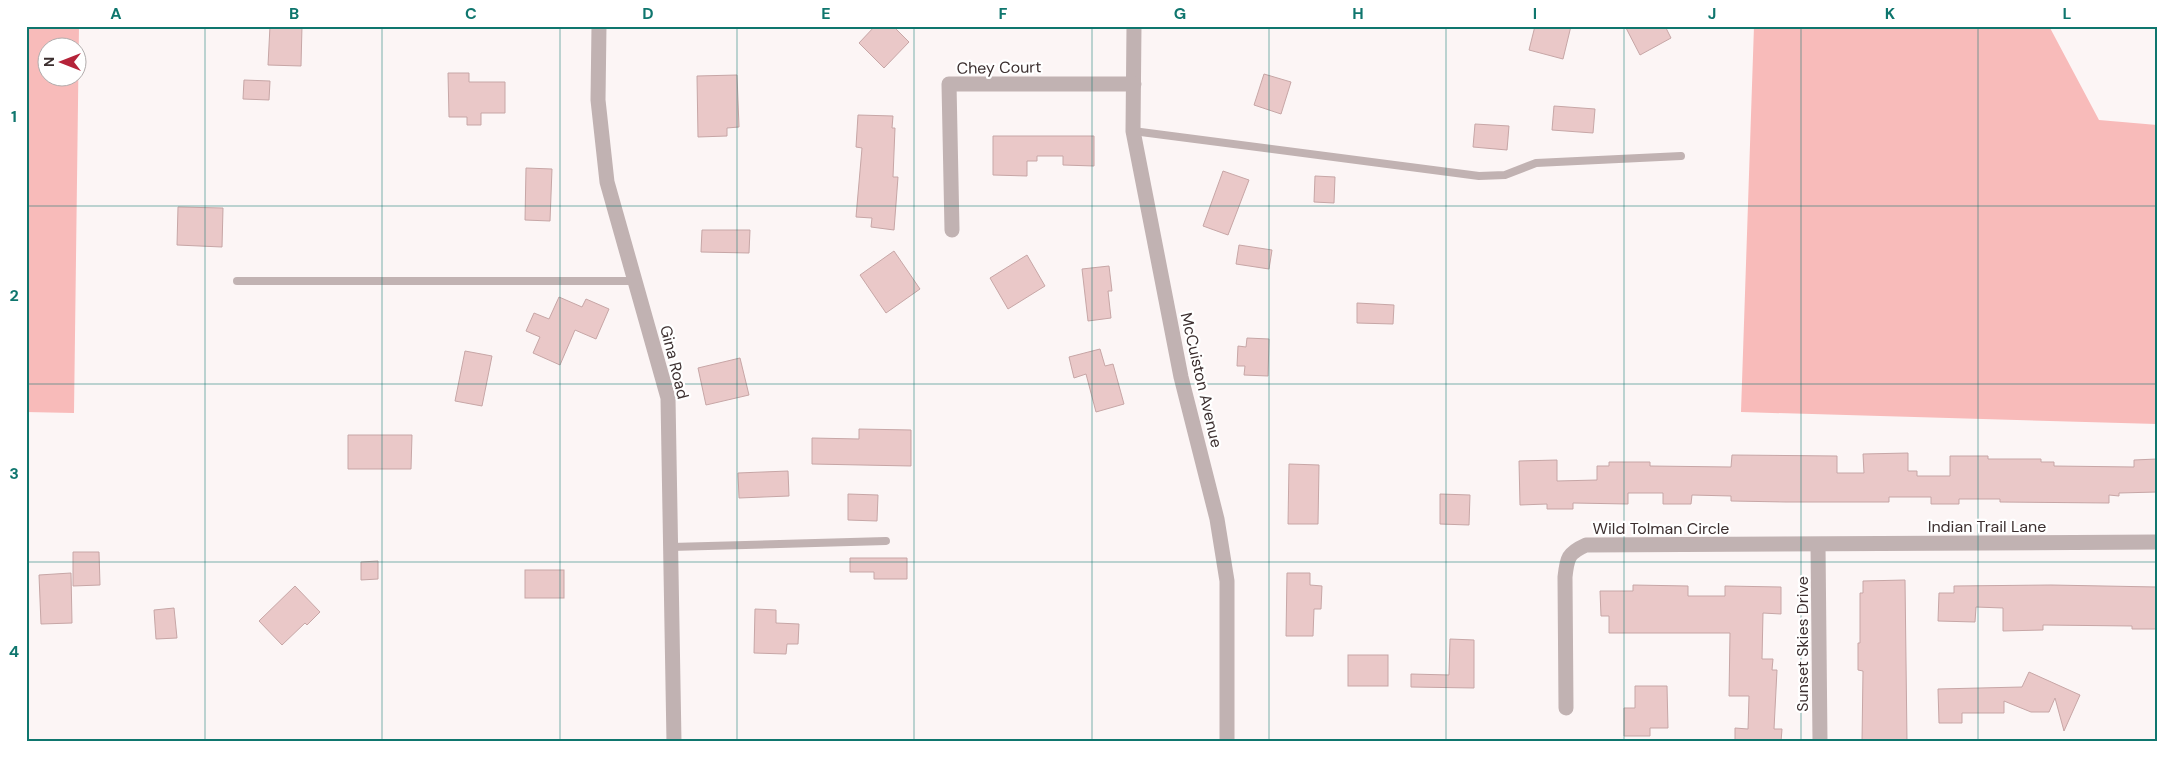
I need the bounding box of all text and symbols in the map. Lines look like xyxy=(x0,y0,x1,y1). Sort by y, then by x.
text: A xyxy=(110,3,122,24)
text: B xyxy=(289,3,299,24)
text: C xyxy=(465,3,477,24)
text: D xyxy=(642,3,654,24)
text: E xyxy=(821,3,831,24)
text: F xyxy=(999,3,1008,24)
text: G xyxy=(1174,3,1186,24)
text: H xyxy=(1352,3,1364,24)
text: I xyxy=(1533,3,1537,24)
text: J xyxy=(1708,3,1716,24)
text: K xyxy=(1885,3,1896,24)
text: L xyxy=(2063,3,2072,24)
north arrow xyxy=(38,38,88,88)
street label: Chey Court xyxy=(956,56,1042,79)
text: N xyxy=(40,57,58,67)
text: 1 xyxy=(11,106,17,127)
text: 2 xyxy=(9,285,19,306)
street label: McCuiston Avenue xyxy=(1176,310,1227,450)
street label: Gina Road xyxy=(655,323,694,401)
text: 3 xyxy=(9,463,19,484)
street label: Indian Trail Lane xyxy=(1928,516,2046,537)
street label: Wild Tolman Circle xyxy=(1593,518,1729,539)
street label: Sunset Skies Drive xyxy=(1792,576,1813,712)
text: 4 xyxy=(9,641,19,662)

